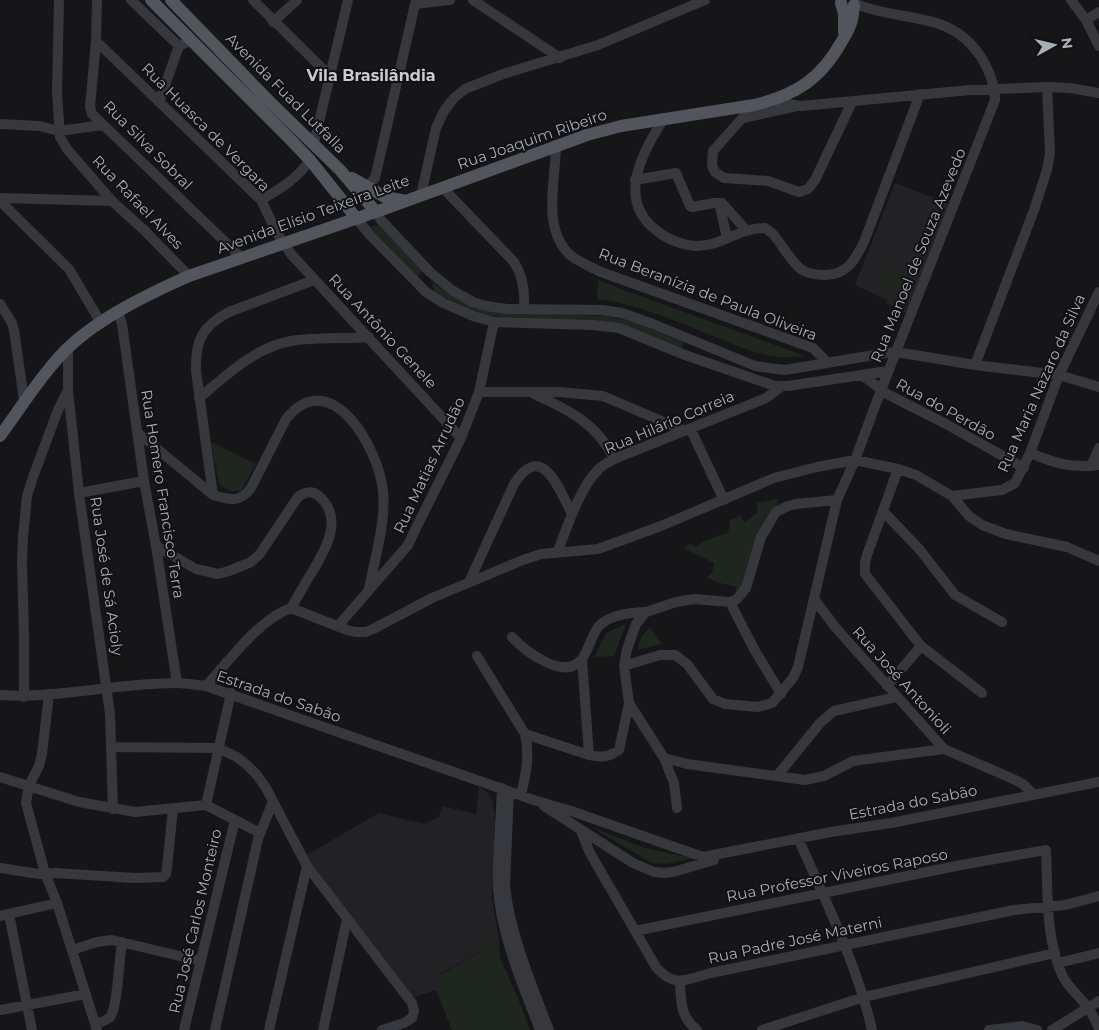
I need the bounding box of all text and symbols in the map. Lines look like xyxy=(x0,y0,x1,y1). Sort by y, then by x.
north arrow xyxy=(1029,20,1079,70)
street label: Avenida Fuad Lutfalla xyxy=(222,29,350,157)
text: N xyxy=(1057,36,1077,50)
street label: Rua Huasca de Vergara xyxy=(138,59,274,195)
district label: Vila Brasilândia xyxy=(305,66,436,85)
street label: Rua Silva Sobral xyxy=(99,96,197,194)
street label: Rua Joaquim Ribeiro xyxy=(455,104,609,174)
street label: Rua Manoel de Souza Azevedo xyxy=(866,145,970,365)
street label: Rua Rafael Alves xyxy=(88,151,188,253)
street label: Avenida Elísio Teixeira Leite xyxy=(214,170,412,258)
street label: Rua Beranízia de Paula Oliveira xyxy=(596,243,820,345)
street label: Rua Antônio Genele xyxy=(325,270,441,392)
street label: Rua Maria Nazaro da Silva xyxy=(993,291,1089,475)
street label: Rua do Perdão xyxy=(893,374,999,444)
street label: Rua Hilário Correia xyxy=(601,386,737,458)
street label: Rua Homero Francisco Terra xyxy=(137,388,189,600)
street label: Rua Matias Arrudão xyxy=(389,394,469,536)
street label: Rua José de Sá Acioly xyxy=(86,495,128,658)
street label: Rua José Antonioli xyxy=(849,622,955,738)
street label: Estrada do Sabão xyxy=(214,666,344,726)
street label: Estrada do Sabão xyxy=(847,780,979,824)
street label: Rua José Carlos Monteiro xyxy=(164,827,226,1015)
street label: Rua Professor Viveiros Raposo xyxy=(725,844,949,906)
street label: Rua Padre José Materni xyxy=(706,912,884,968)

